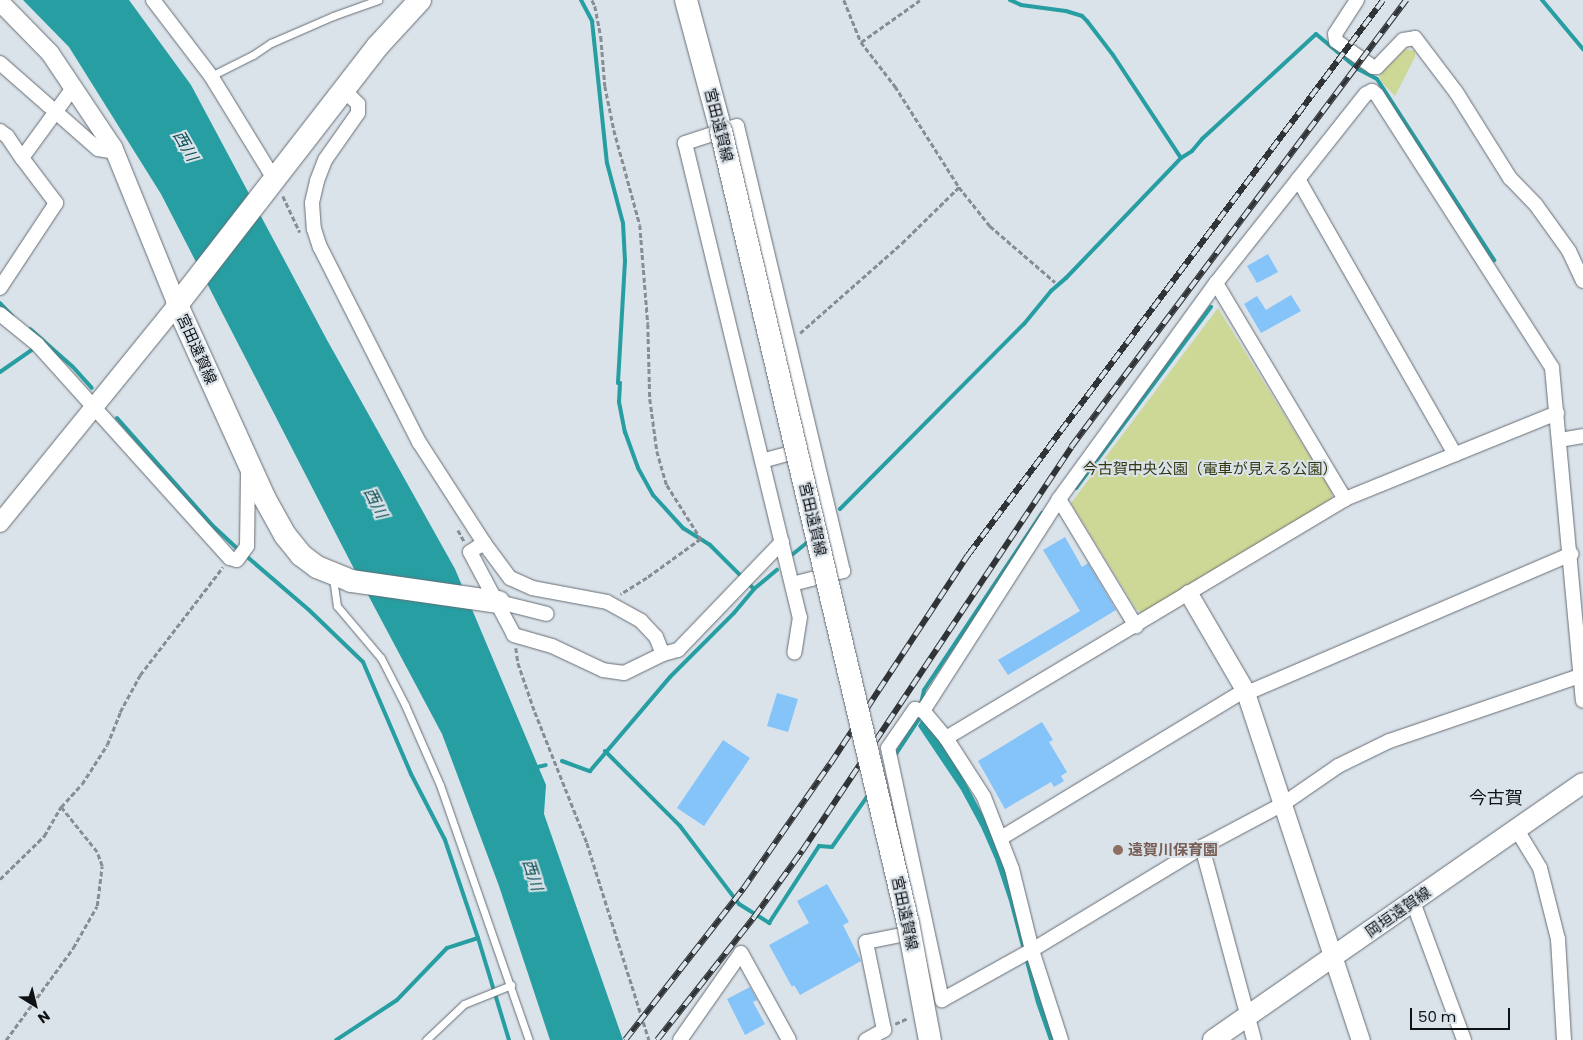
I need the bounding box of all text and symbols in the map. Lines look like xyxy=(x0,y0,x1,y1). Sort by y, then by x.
street label: 宮田遠賀線 xyxy=(701,86,737,164)
water label: 西川 xyxy=(169,127,201,165)
street label: 宮田遠賀線 xyxy=(174,311,220,387)
park label: 今古賀中央公園（電車が見える公園） xyxy=(1083,460,1337,478)
street label: 宮田遠賀線 xyxy=(796,480,830,558)
water label: 西川 xyxy=(359,484,391,522)
district label: 今古賀 xyxy=(1469,787,1523,809)
place label: 遠賀川保育園 xyxy=(1128,841,1218,859)
marker: 遠賀川保育園 xyxy=(1112,844,1124,856)
water label: 西川 xyxy=(518,857,546,893)
street label: 宮田遠賀線 xyxy=(888,874,922,952)
street label: 岡垣遠賀線 xyxy=(1362,883,1434,941)
north arrow xyxy=(10,980,60,1030)
scale bar xyxy=(1413,998,1513,1030)
text: N xyxy=(34,1006,54,1028)
text: 50 m xyxy=(1418,1006,1456,1027)

